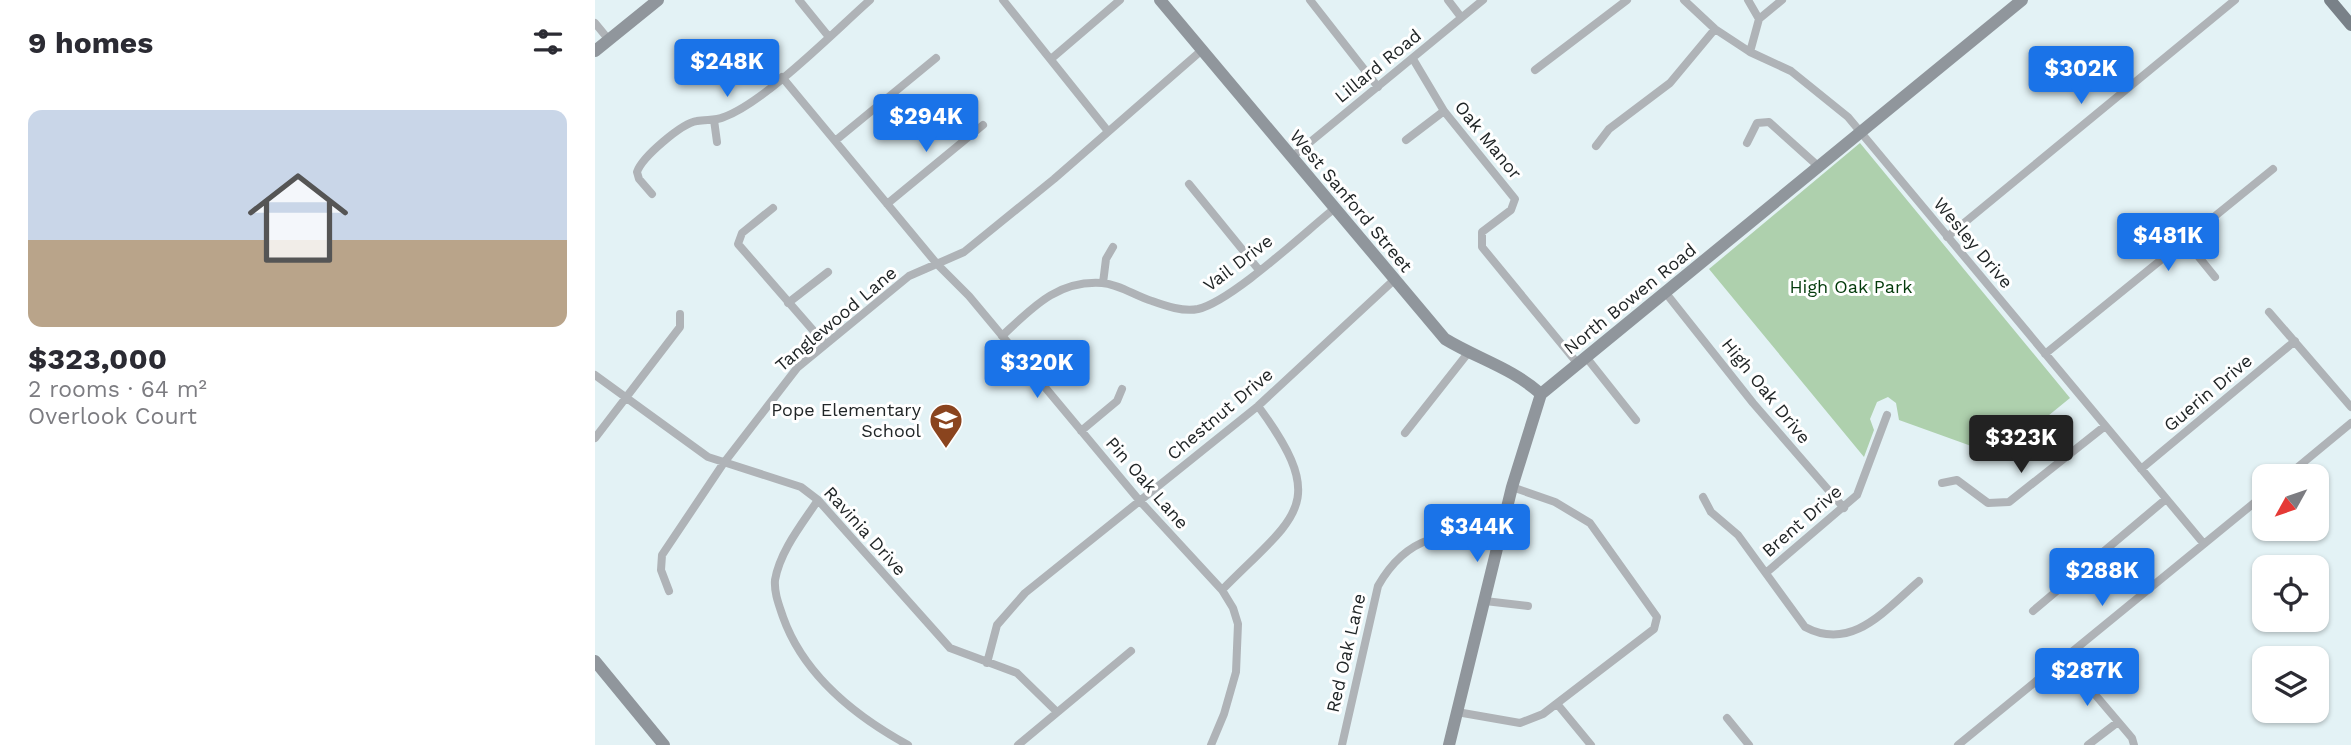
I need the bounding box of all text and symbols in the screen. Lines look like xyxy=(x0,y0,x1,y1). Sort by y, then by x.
icon: filters xyxy=(529,23,567,61)
street label: Lillard Road xyxy=(1330,24,1425,107)
text: 9 homes xyxy=(28,25,153,60)
pin: $248K xyxy=(678,40,776,99)
pin: $302K xyxy=(2032,46,2130,106)
text: $248K xyxy=(690,48,764,75)
text: $302K xyxy=(2045,55,2117,82)
pin: $294K xyxy=(877,94,975,154)
street label: Oak Manor xyxy=(1451,96,1526,183)
text: $294K xyxy=(889,103,963,130)
street label: West Sanford Street xyxy=(1286,125,1417,276)
icon: home xyxy=(235,155,361,281)
street label: Wesley Drive xyxy=(1929,193,2017,292)
pin: $481K xyxy=(2119,214,2217,273)
text: $481K xyxy=(2133,222,2203,249)
street label: Vail Drive xyxy=(1199,230,1277,295)
street label: North Bowen Road xyxy=(1559,239,1700,358)
street label: Tanglewood Lane xyxy=(771,262,901,375)
park label: High Oak Park xyxy=(1789,276,1913,297)
street label: High Oak Drive xyxy=(1718,334,1815,448)
pin: $320K xyxy=(988,340,1086,400)
text: $323,000 xyxy=(28,341,167,376)
text: $320K xyxy=(1001,349,1073,376)
street label: Guerin Drive xyxy=(2159,350,2256,436)
street label: Chestnut Drive xyxy=(1163,363,1277,464)
text: 2 rooms · 64 m² xyxy=(28,376,207,403)
place label: Pope Elementary School xyxy=(771,399,922,441)
school or university icon: Pope Elementary School xyxy=(927,401,965,450)
text: Overlook Court xyxy=(28,403,197,430)
pin: $323K xyxy=(1972,416,2070,475)
text: $323K xyxy=(1985,424,2057,451)
street label: Pin Oak Lane xyxy=(1102,432,1193,533)
north arrow xyxy=(2252,464,2329,541)
map controls xyxy=(2252,464,2329,723)
street label: Brent Drive xyxy=(1758,480,1846,561)
street label: Ravinia Drive xyxy=(820,482,911,580)
pin: $344K xyxy=(1428,504,1526,564)
text: $344K xyxy=(1440,513,1514,540)
pin: $288K xyxy=(2053,548,2151,608)
button: locate xyxy=(2252,555,2329,632)
text: $288K xyxy=(2065,557,2139,584)
street label: Red Oak Lane xyxy=(1322,591,1369,714)
button: layers xyxy=(2252,646,2329,723)
pin: $287K xyxy=(2038,648,2136,708)
text: $287K xyxy=(2051,657,2123,684)

